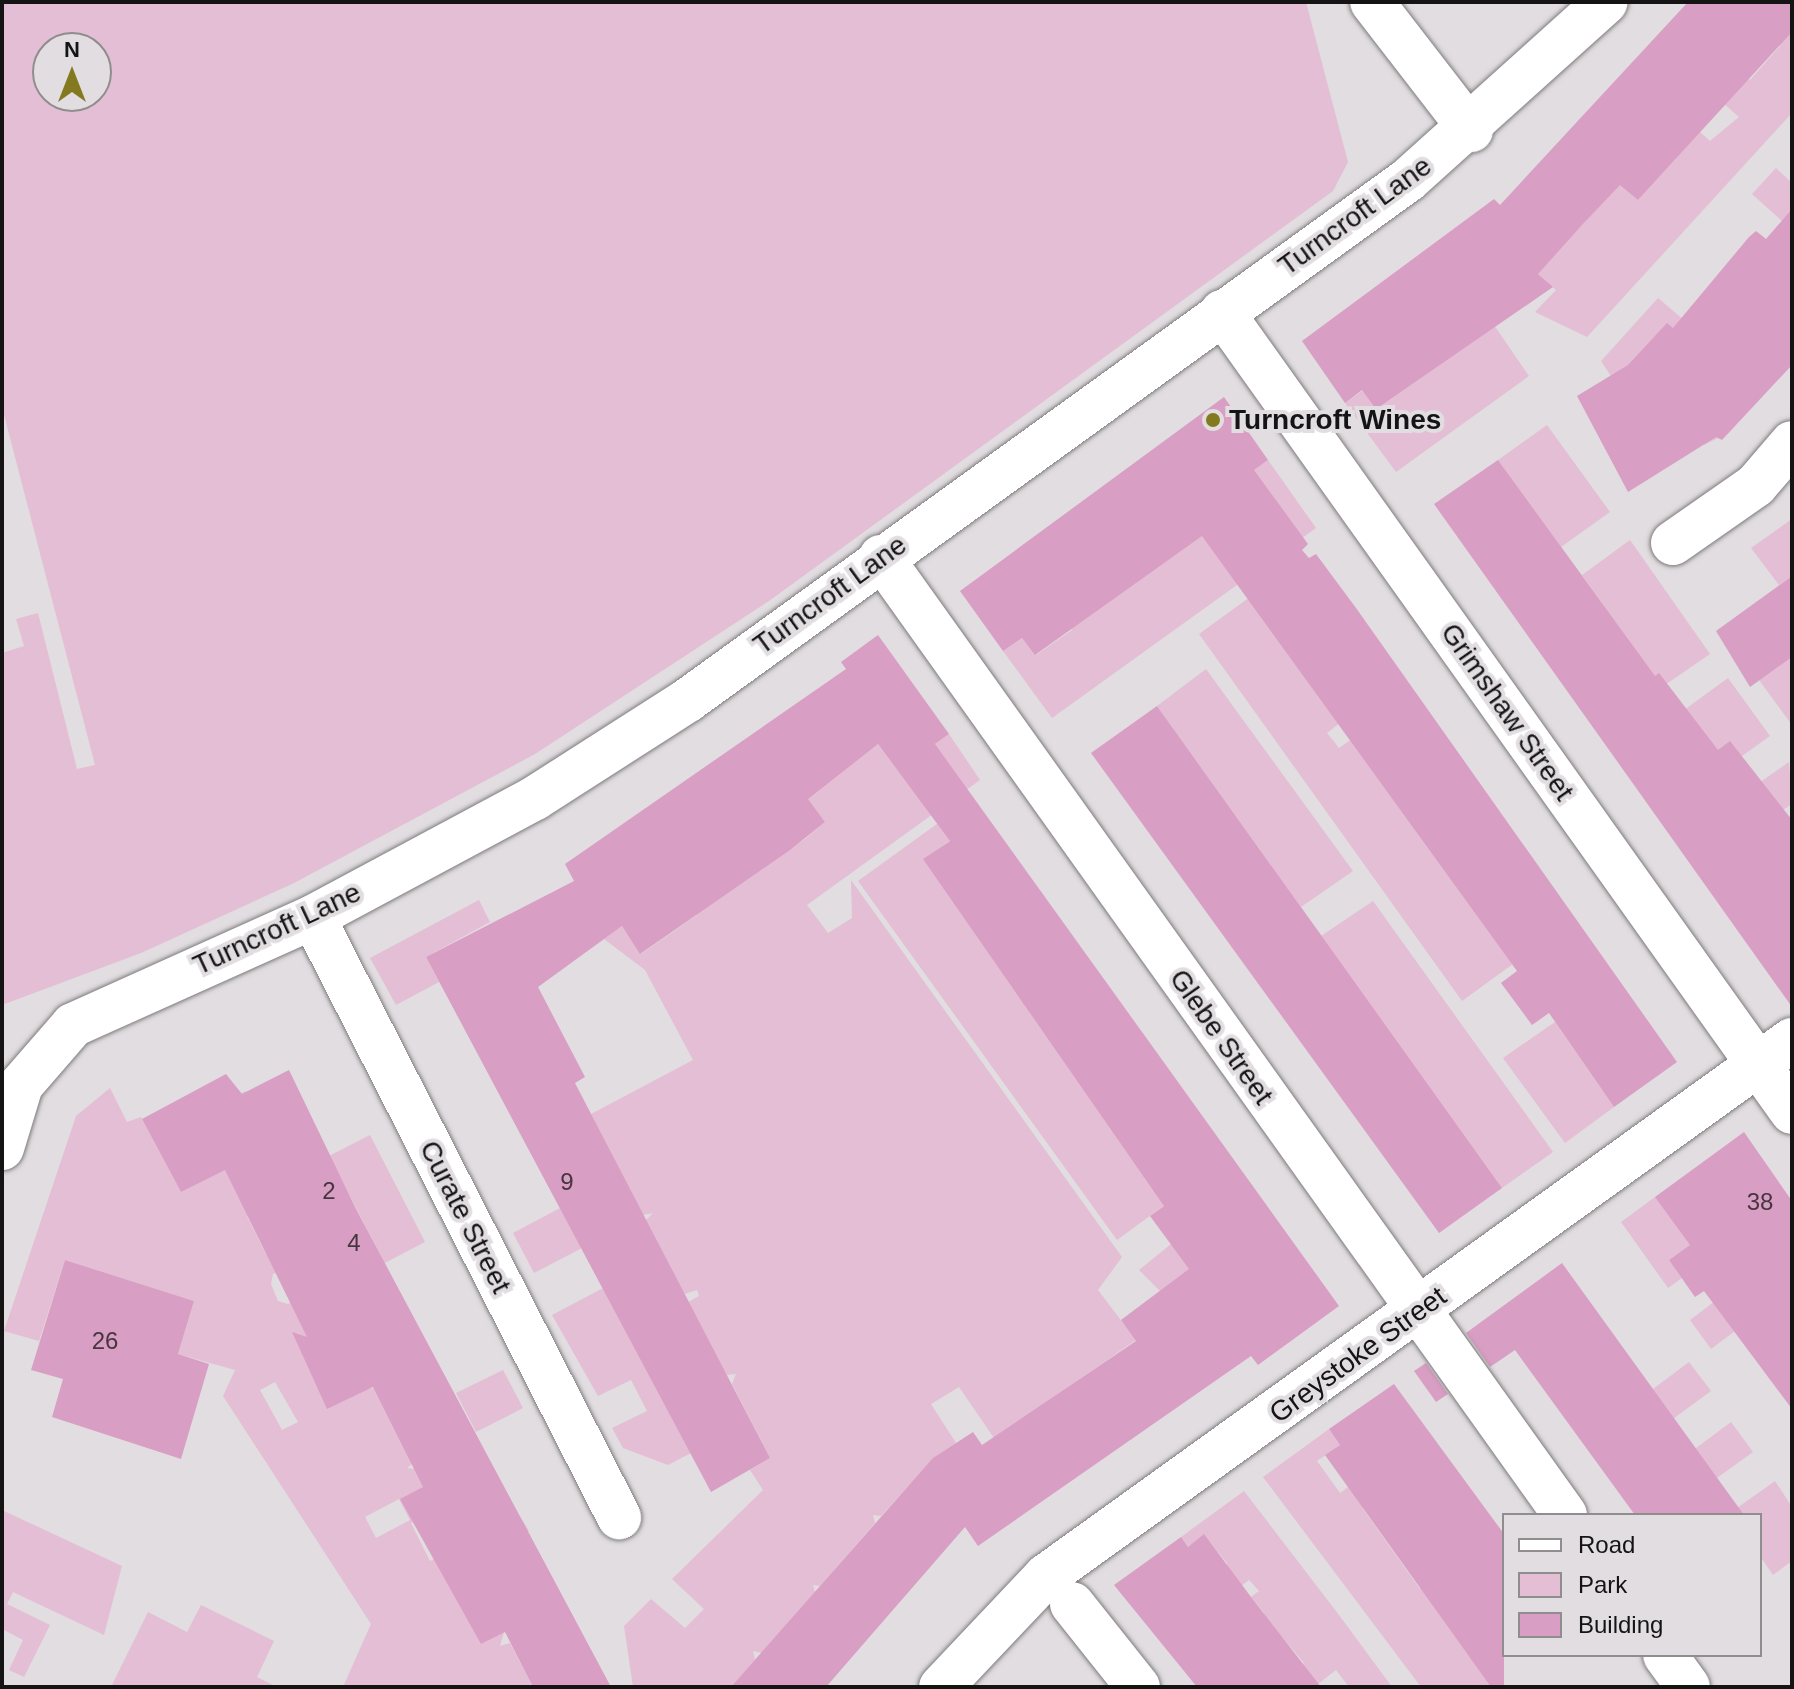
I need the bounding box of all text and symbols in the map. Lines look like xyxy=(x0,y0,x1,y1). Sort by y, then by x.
north arrow xyxy=(32,32,112,112)
text: N xyxy=(64,37,80,62)
street label: Turncroft Lane xyxy=(1272,149,1438,283)
place label: Turncroft Wines xyxy=(1229,403,1441,437)
marker: Turncroft Wines xyxy=(1204,411,1222,429)
street label: Turncroft Lane xyxy=(747,528,913,662)
street label: Grimshaw Street xyxy=(1433,617,1581,807)
street label: Turncroft Lane xyxy=(188,876,366,982)
street label: Glebe Street xyxy=(1162,963,1280,1111)
street label: Curate Street xyxy=(412,1135,518,1299)
house number: 9 xyxy=(560,1168,574,1196)
house number: 2 xyxy=(322,1177,336,1205)
house number: 38 xyxy=(1747,1188,1773,1216)
house number: 4 xyxy=(347,1229,361,1257)
street label: Greystoke Street xyxy=(1263,1280,1453,1430)
house number: 26 xyxy=(92,1327,118,1355)
legend xyxy=(1502,1513,1762,1657)
text: Road xyxy=(1578,1531,1635,1558)
text: Park xyxy=(1578,1571,1627,1598)
text: Building xyxy=(1578,1611,1663,1638)

